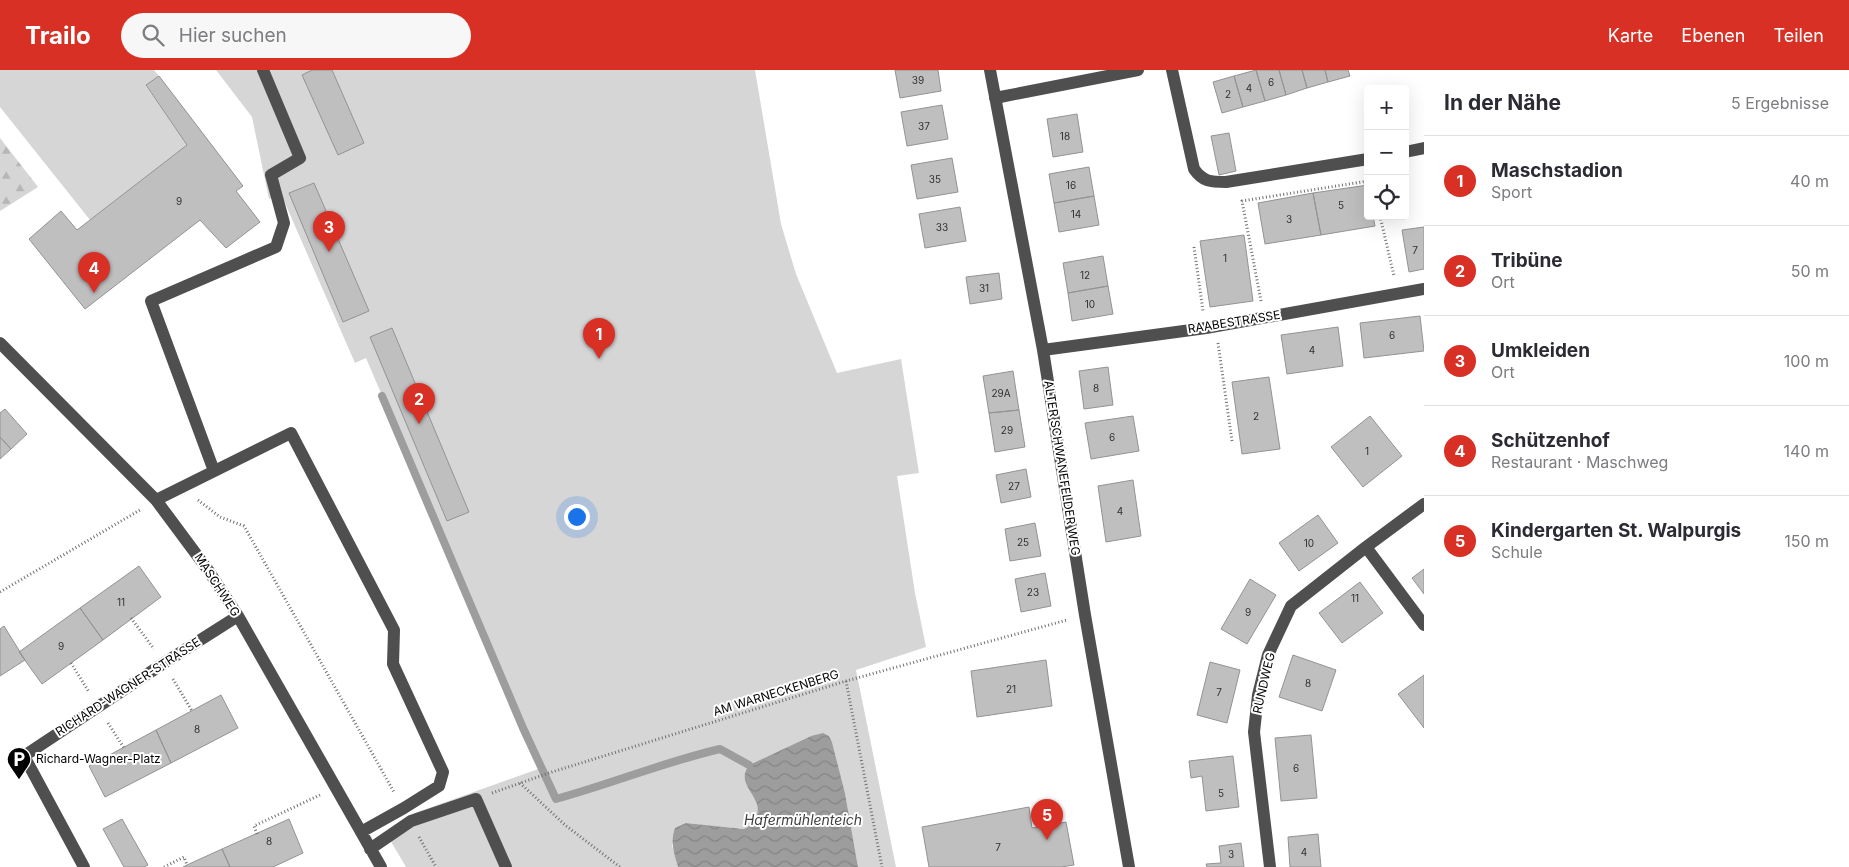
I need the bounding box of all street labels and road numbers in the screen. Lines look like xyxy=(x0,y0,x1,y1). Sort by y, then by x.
street label: RAABESTRASSE xyxy=(1187,307,1281,336)
street label: ALTER SCHWANEFELDER WEG xyxy=(1041,379,1084,557)
street label: MASCHWEG xyxy=(191,550,243,619)
street label: RICHARD-WAGNER-STRASSE xyxy=(52,634,203,739)
street label: RUNDWEG xyxy=(1249,651,1278,715)
street label: AM WARNECKENBERG xyxy=(711,666,841,719)

